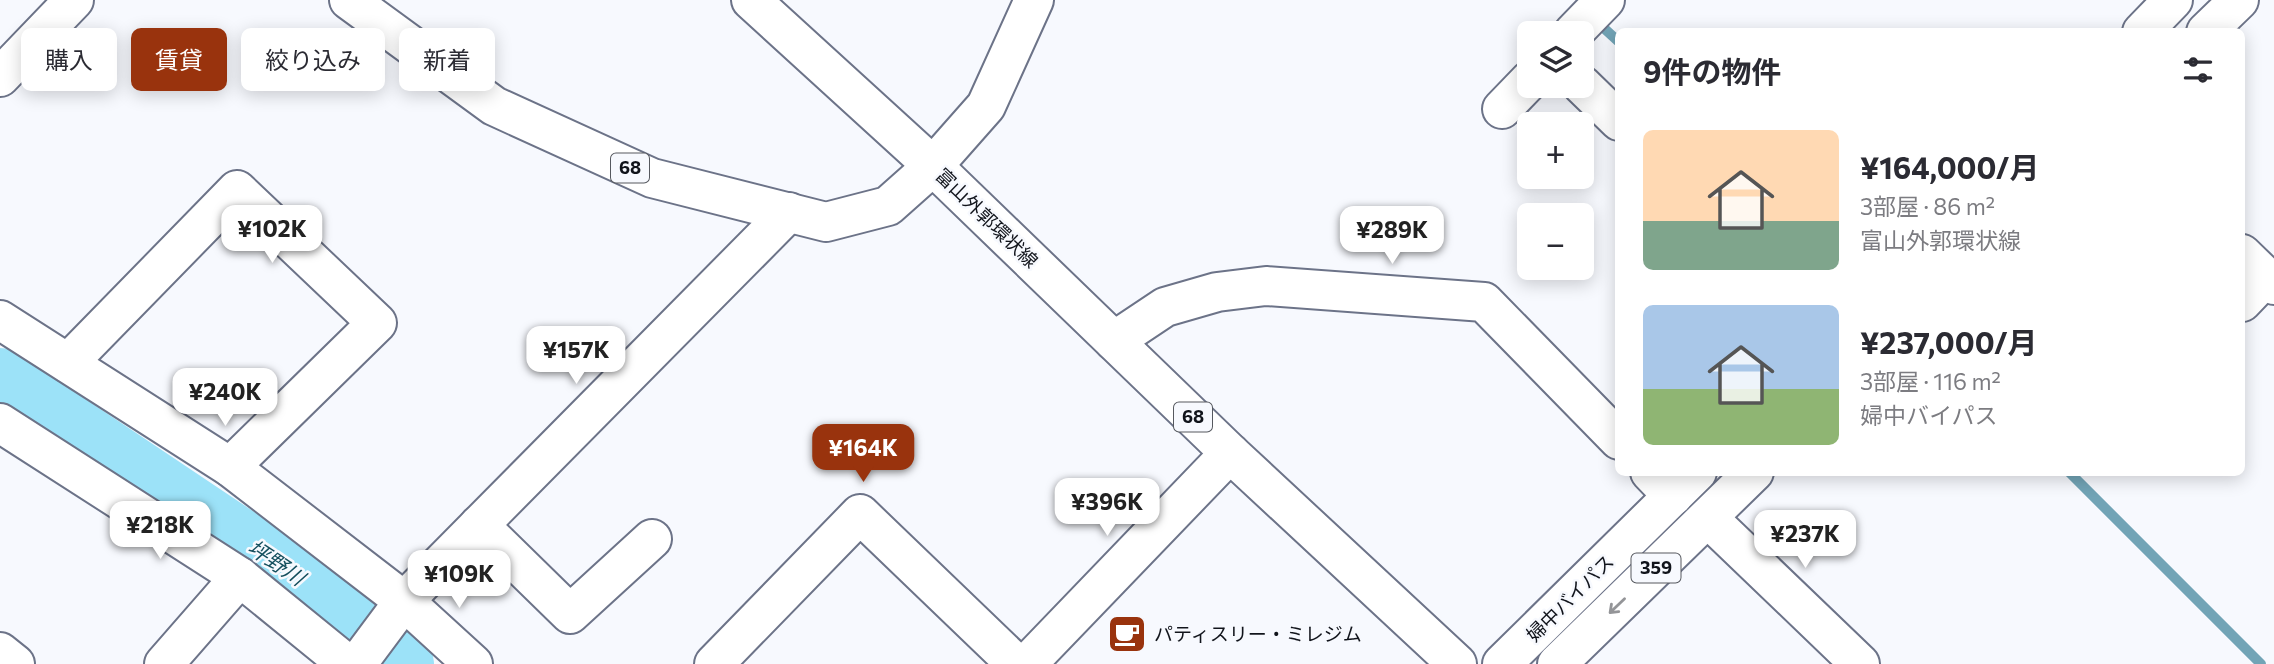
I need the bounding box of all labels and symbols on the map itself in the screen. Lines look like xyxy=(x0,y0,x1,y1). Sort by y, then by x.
road number: 68 xyxy=(611,154,649,182)
street label: 富山外郭環状線 xyxy=(932,163,1043,272)
pin: ¥102K xyxy=(223,205,321,265)
pin: ¥289K xyxy=(1343,206,1441,266)
pin: ¥157K xyxy=(527,326,625,386)
pin: ¥240K xyxy=(176,368,274,428)
road number: 68 xyxy=(1174,402,1212,432)
pin: ¥164K xyxy=(814,424,912,484)
pin: ¥396K xyxy=(1058,478,1156,538)
pin: ¥218K xyxy=(111,502,209,561)
pin: ¥237K xyxy=(1756,510,1854,570)
water label: 坪野川 xyxy=(244,534,312,591)
street label: 婦中バイパス xyxy=(1521,549,1618,646)
pin: ¥109K xyxy=(410,550,508,610)
road number: 359 xyxy=(1632,554,1680,582)
one-way arrow xyxy=(1609,597,1626,614)
cafe icon: パティスリー・ミレジム xyxy=(1106,613,1148,655)
place label: パティスリー・ミレジム xyxy=(1154,622,1362,645)

